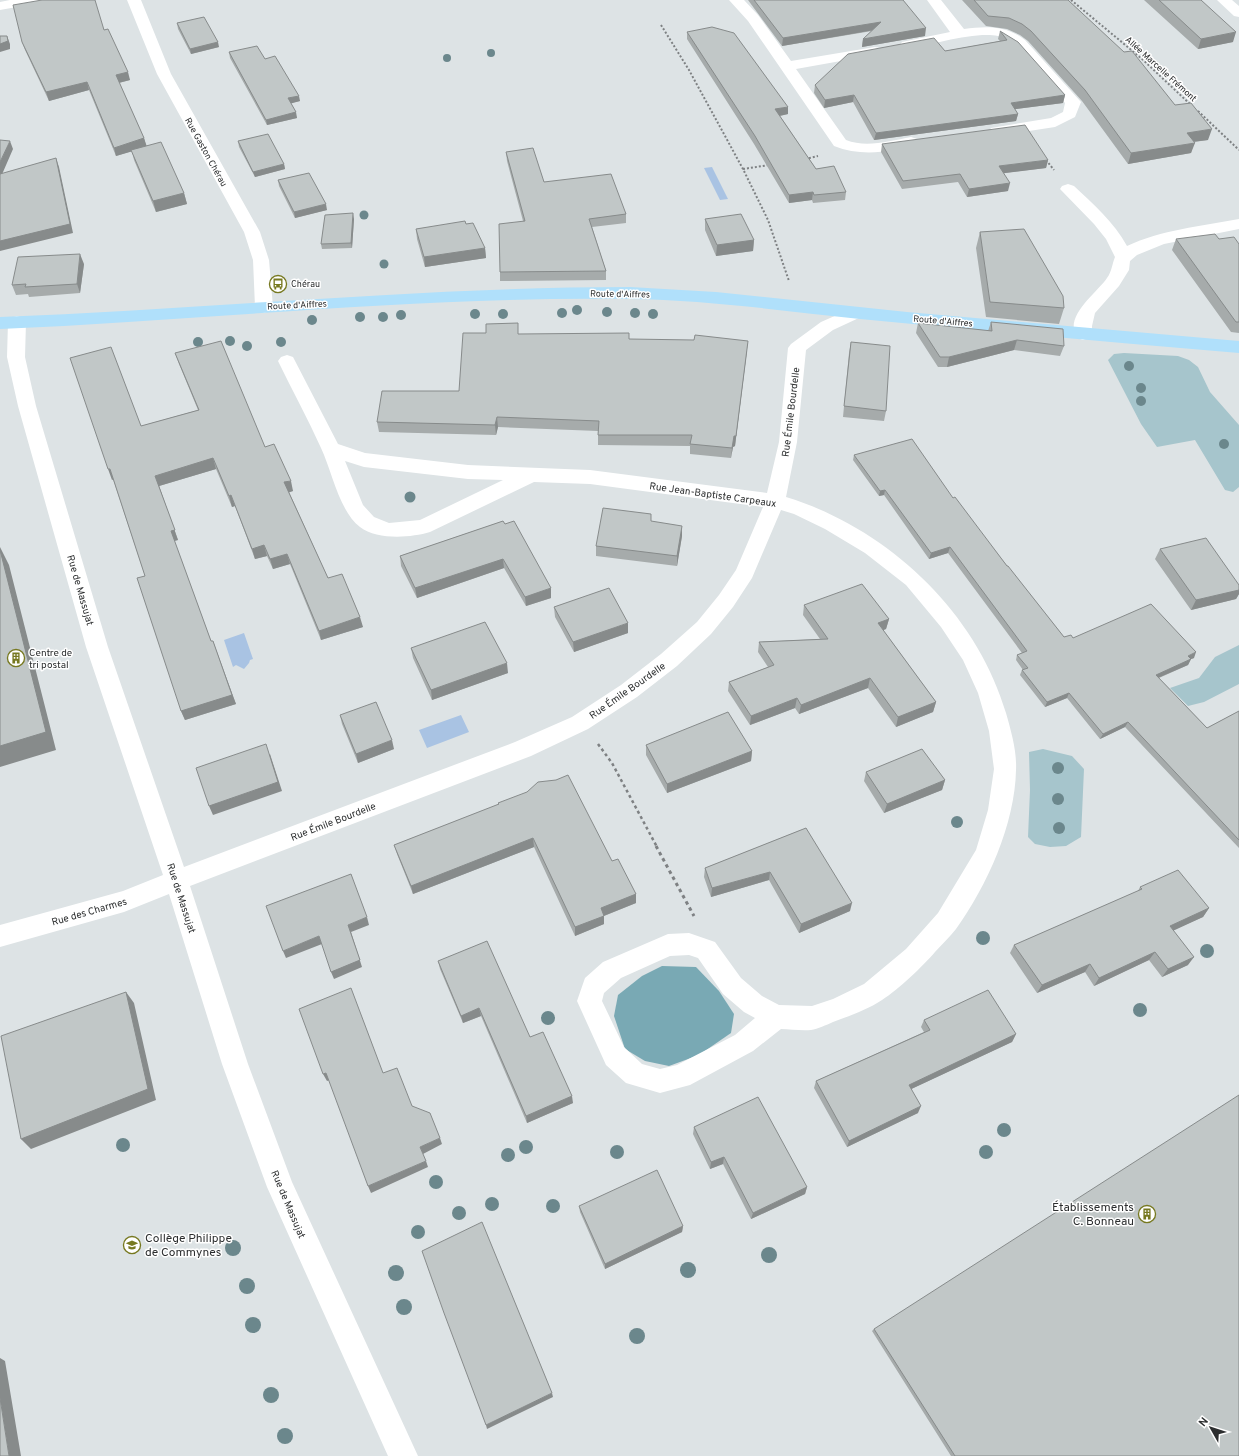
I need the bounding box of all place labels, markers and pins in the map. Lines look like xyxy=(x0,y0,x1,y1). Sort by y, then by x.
bus stop icon: Chérau xyxy=(268,274,288,294)
place label: Chérau xyxy=(291,279,320,290)
place label: Centre de tri postal xyxy=(29,647,72,672)
building icon: Centre de tri postal xyxy=(6,648,26,668)
place label: Établissements C. Bonneau xyxy=(1052,1200,1134,1230)
building icon: Établissements C. Bonneau xyxy=(1137,1204,1157,1224)
place label: Collège Philippe de Commynes xyxy=(145,1231,232,1261)
school or university icon: Collège Philippe de Commynes xyxy=(122,1235,142,1255)

